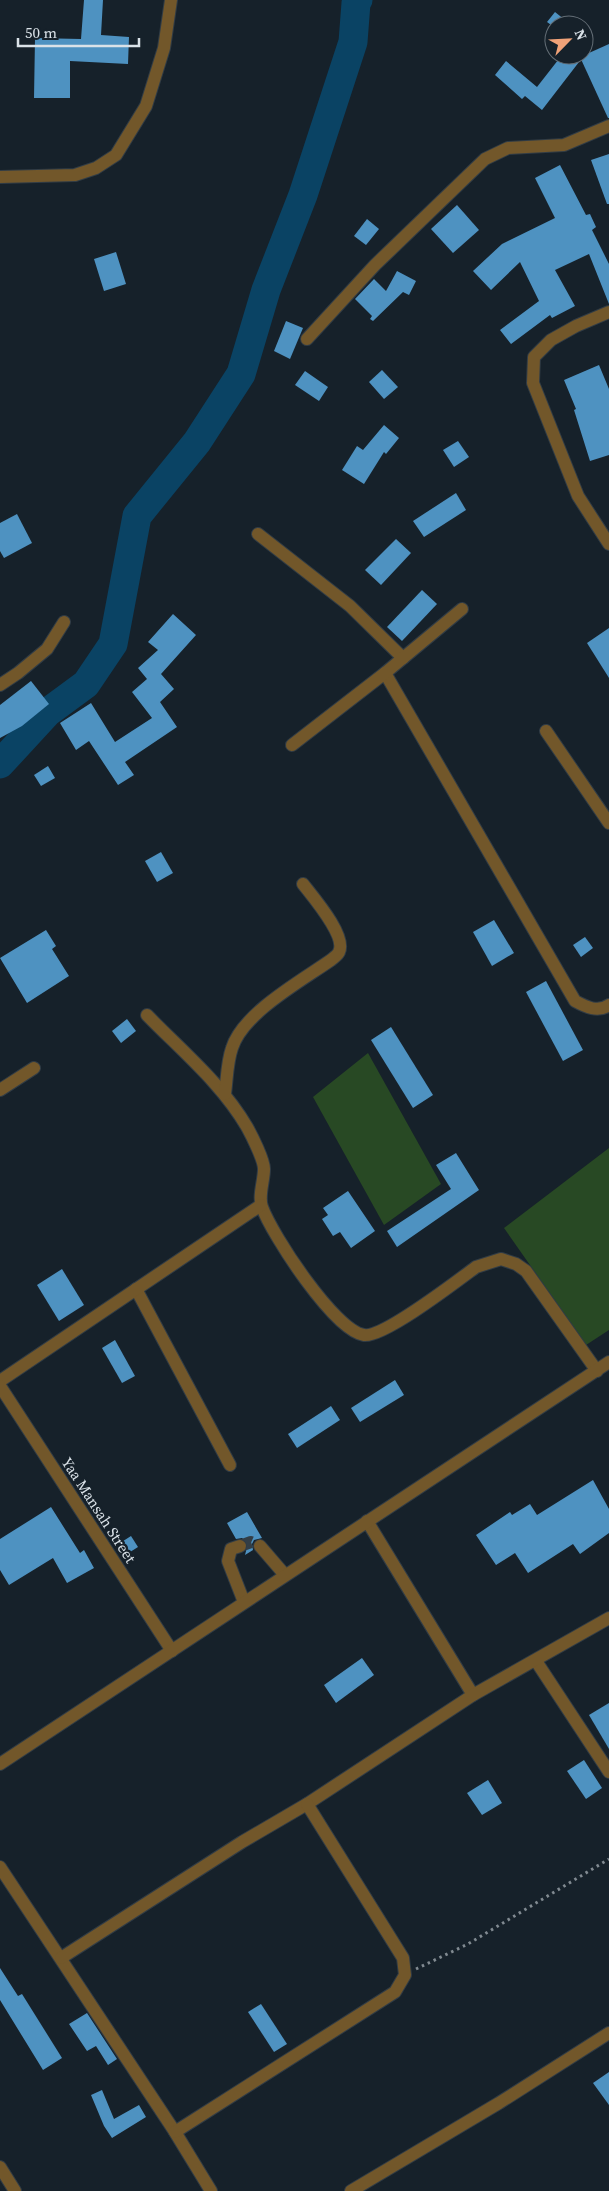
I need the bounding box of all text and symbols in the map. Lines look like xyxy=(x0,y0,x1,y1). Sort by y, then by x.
scale bar xyxy=(18,15,139,47)
north arrow xyxy=(544,15,594,65)
text: 50 m xyxy=(25,22,57,43)
text: N xyxy=(570,26,592,43)
street label: Yaa Mansah Street xyxy=(57,1453,141,1567)

